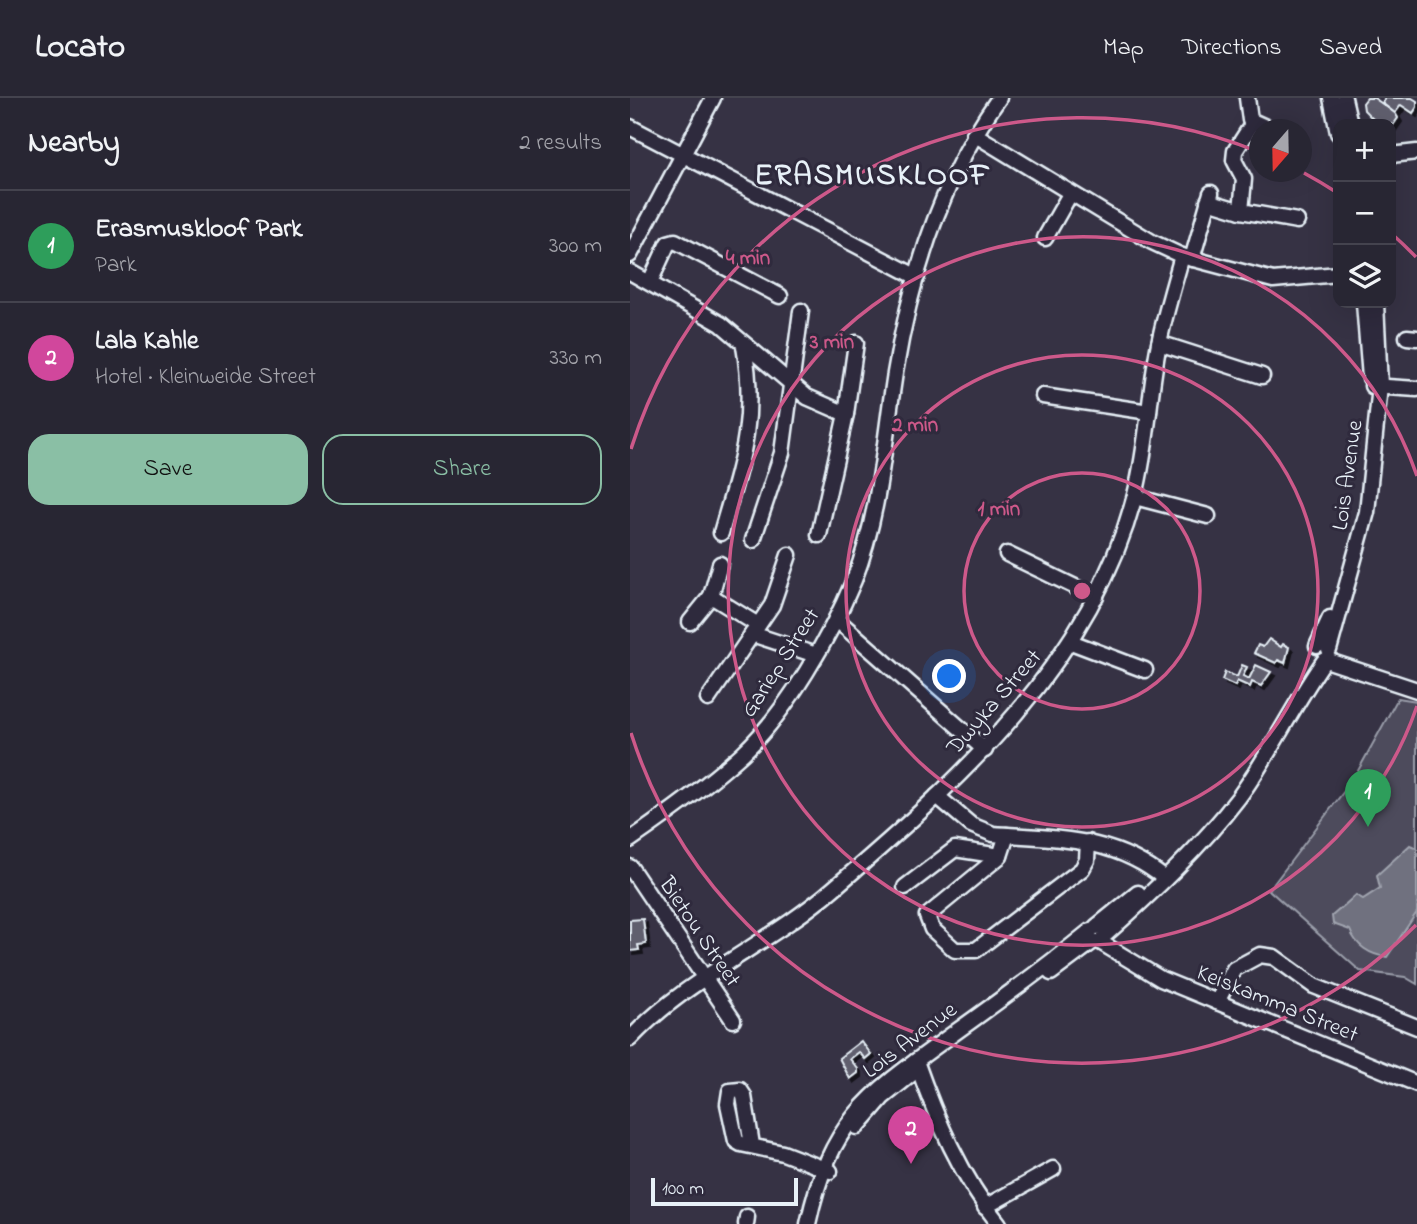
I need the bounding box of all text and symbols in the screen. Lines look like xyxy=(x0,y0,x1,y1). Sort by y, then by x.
text: Locato xyxy=(35,24,125,72)
text: Map xyxy=(1103,31,1144,66)
text: Directions xyxy=(1182,31,1281,66)
text: Saved xyxy=(1319,31,1382,66)
north arrow xyxy=(1249,119,1312,182)
map controls xyxy=(1333,119,1396,308)
button: + xyxy=(1333,119,1396,182)
text: Nearby xyxy=(28,122,120,166)
text: 2 results xyxy=(519,127,602,160)
district label: ERASMUSKLOOF xyxy=(755,155,991,199)
button: − xyxy=(1333,182,1396,245)
text: Erasmuskloof Park xyxy=(95,211,303,249)
text: 1 xyxy=(47,230,55,263)
text: 300 m xyxy=(549,230,602,263)
text: 4 min xyxy=(726,244,770,274)
button: layers xyxy=(1333,245,1396,308)
text: Park xyxy=(95,249,137,282)
text: Lala Kahle xyxy=(95,323,199,361)
text: 3 min xyxy=(809,328,854,358)
text: 2 xyxy=(45,342,57,375)
text: 330 m xyxy=(549,342,602,375)
text: Hotel · Kleinweide Street xyxy=(95,361,316,394)
text: 2 min xyxy=(891,411,938,441)
street label: Lois Avenue xyxy=(1324,417,1373,533)
button: Save xyxy=(28,434,308,505)
button: Share xyxy=(322,434,602,505)
text: 1 min xyxy=(978,495,1020,525)
centre of rings xyxy=(1070,579,1094,603)
street label: Gariep Street xyxy=(733,602,829,725)
street label: Dwyka Street xyxy=(939,642,1052,765)
your location xyxy=(932,659,966,693)
pin: 1 xyxy=(1345,769,1391,827)
street label: Bietou Street xyxy=(649,870,748,994)
street label: Keiskamma Street xyxy=(1191,957,1363,1052)
street label: Lois Avenue xyxy=(856,994,965,1088)
pin: 2 xyxy=(888,1106,934,1164)
scale bar xyxy=(651,1175,798,1207)
text: 100 m xyxy=(662,1176,704,1203)

